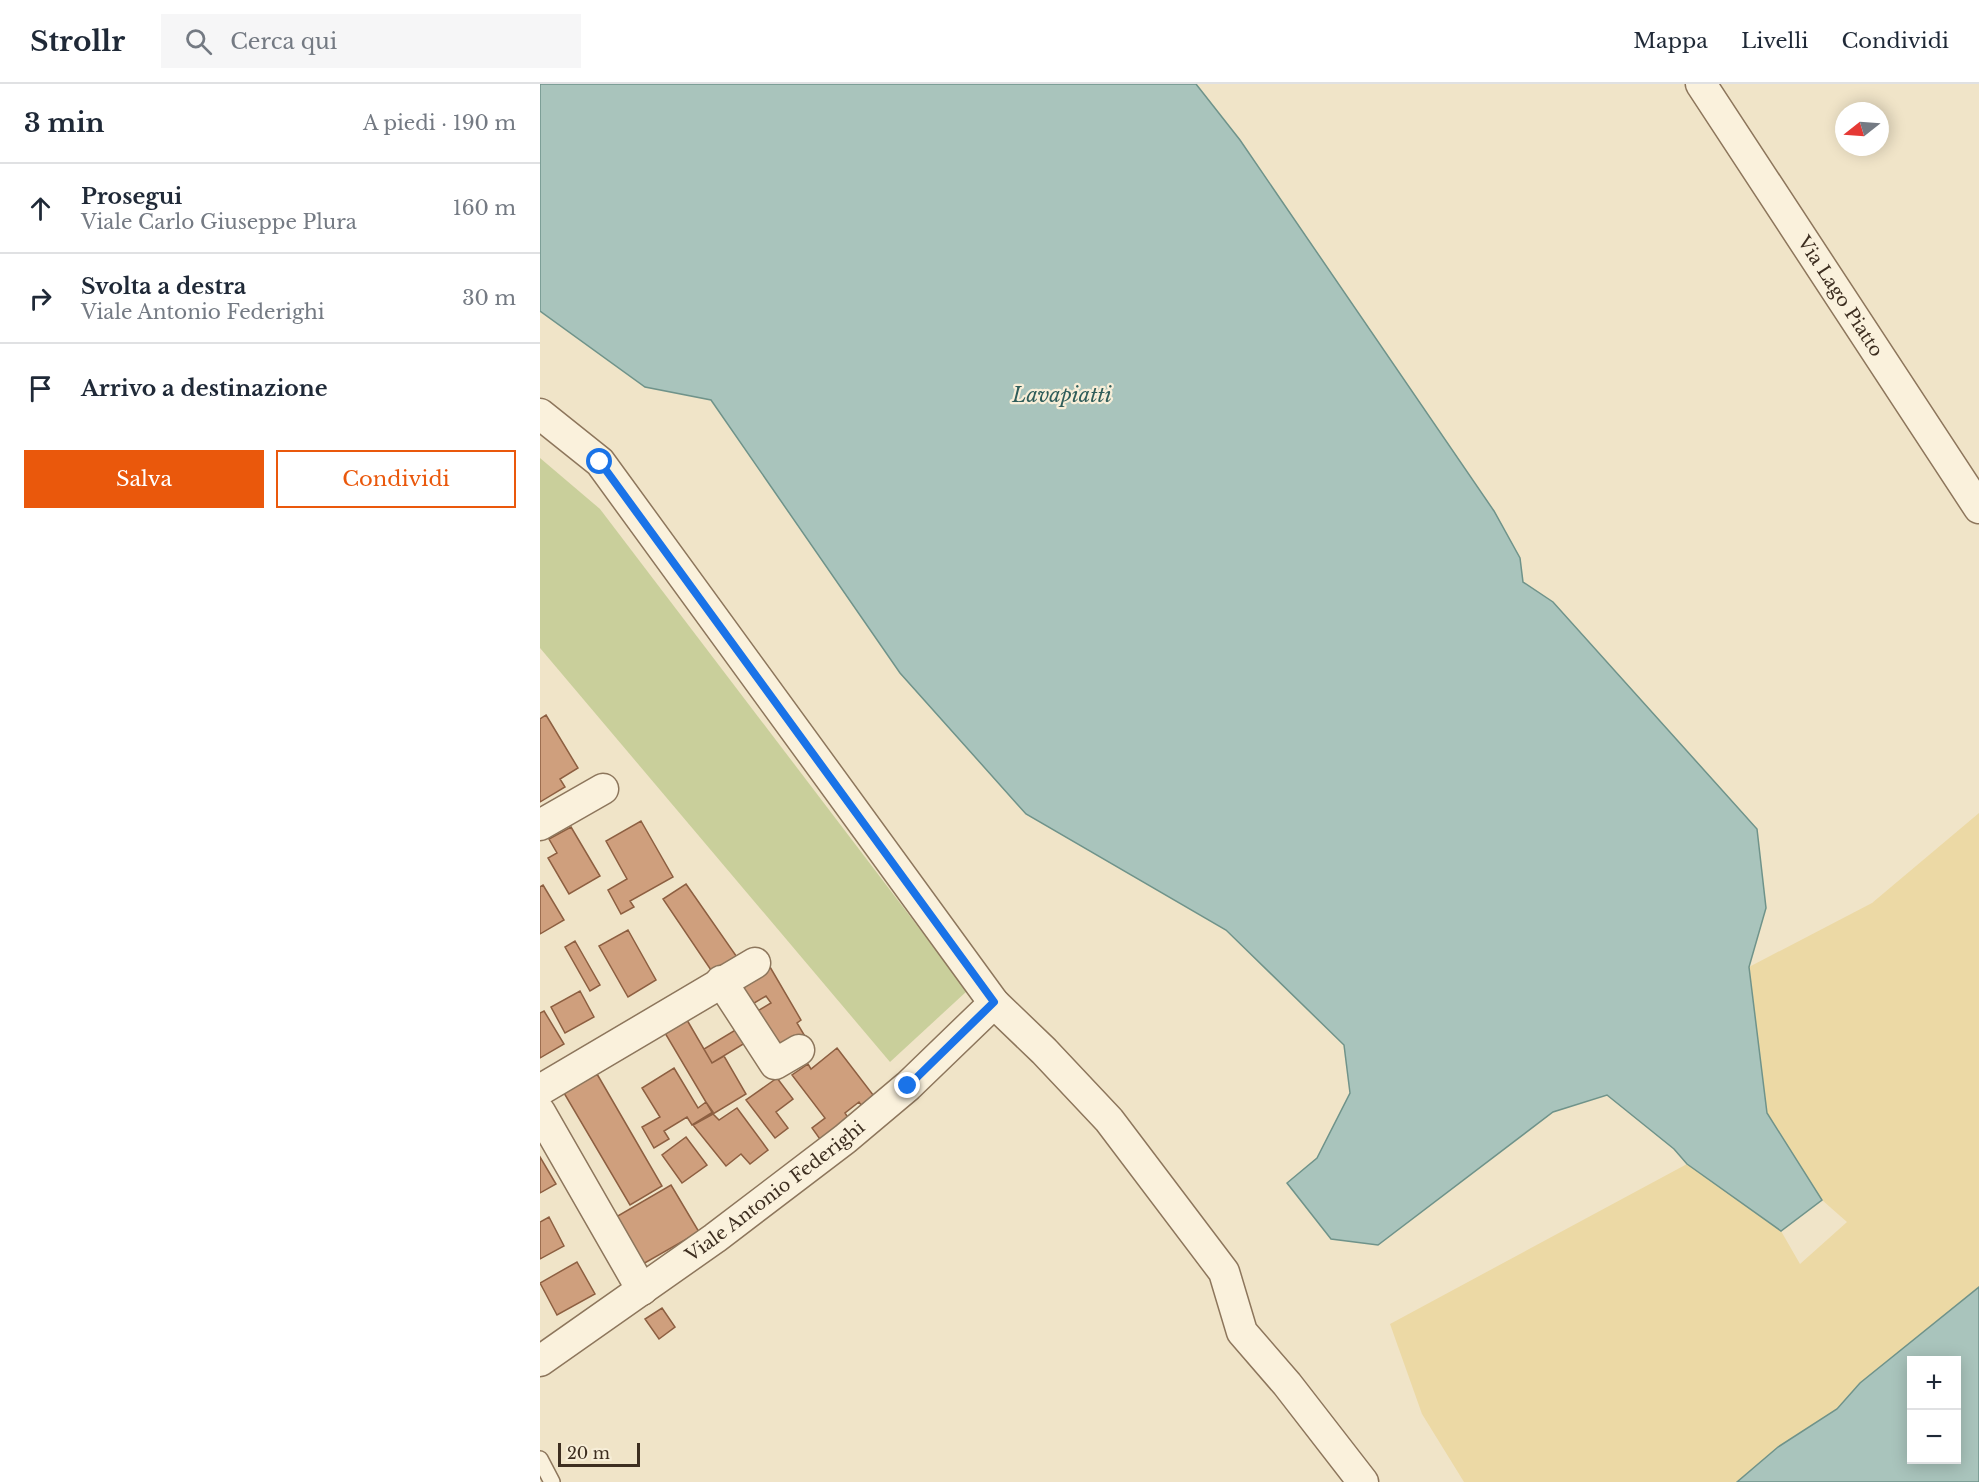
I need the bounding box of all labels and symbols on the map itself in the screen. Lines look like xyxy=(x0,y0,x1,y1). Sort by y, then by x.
north arrow xyxy=(1835,102,1889,156)
street label: Via Lago Piatto xyxy=(1792,231,1888,361)
water label: Lavapiatti xyxy=(1011,383,1112,407)
route start xyxy=(586,448,612,474)
route end xyxy=(894,1072,920,1098)
street label: Viale Antonio Federighi xyxy=(680,1116,869,1267)
scale bar xyxy=(558,1440,640,1468)

